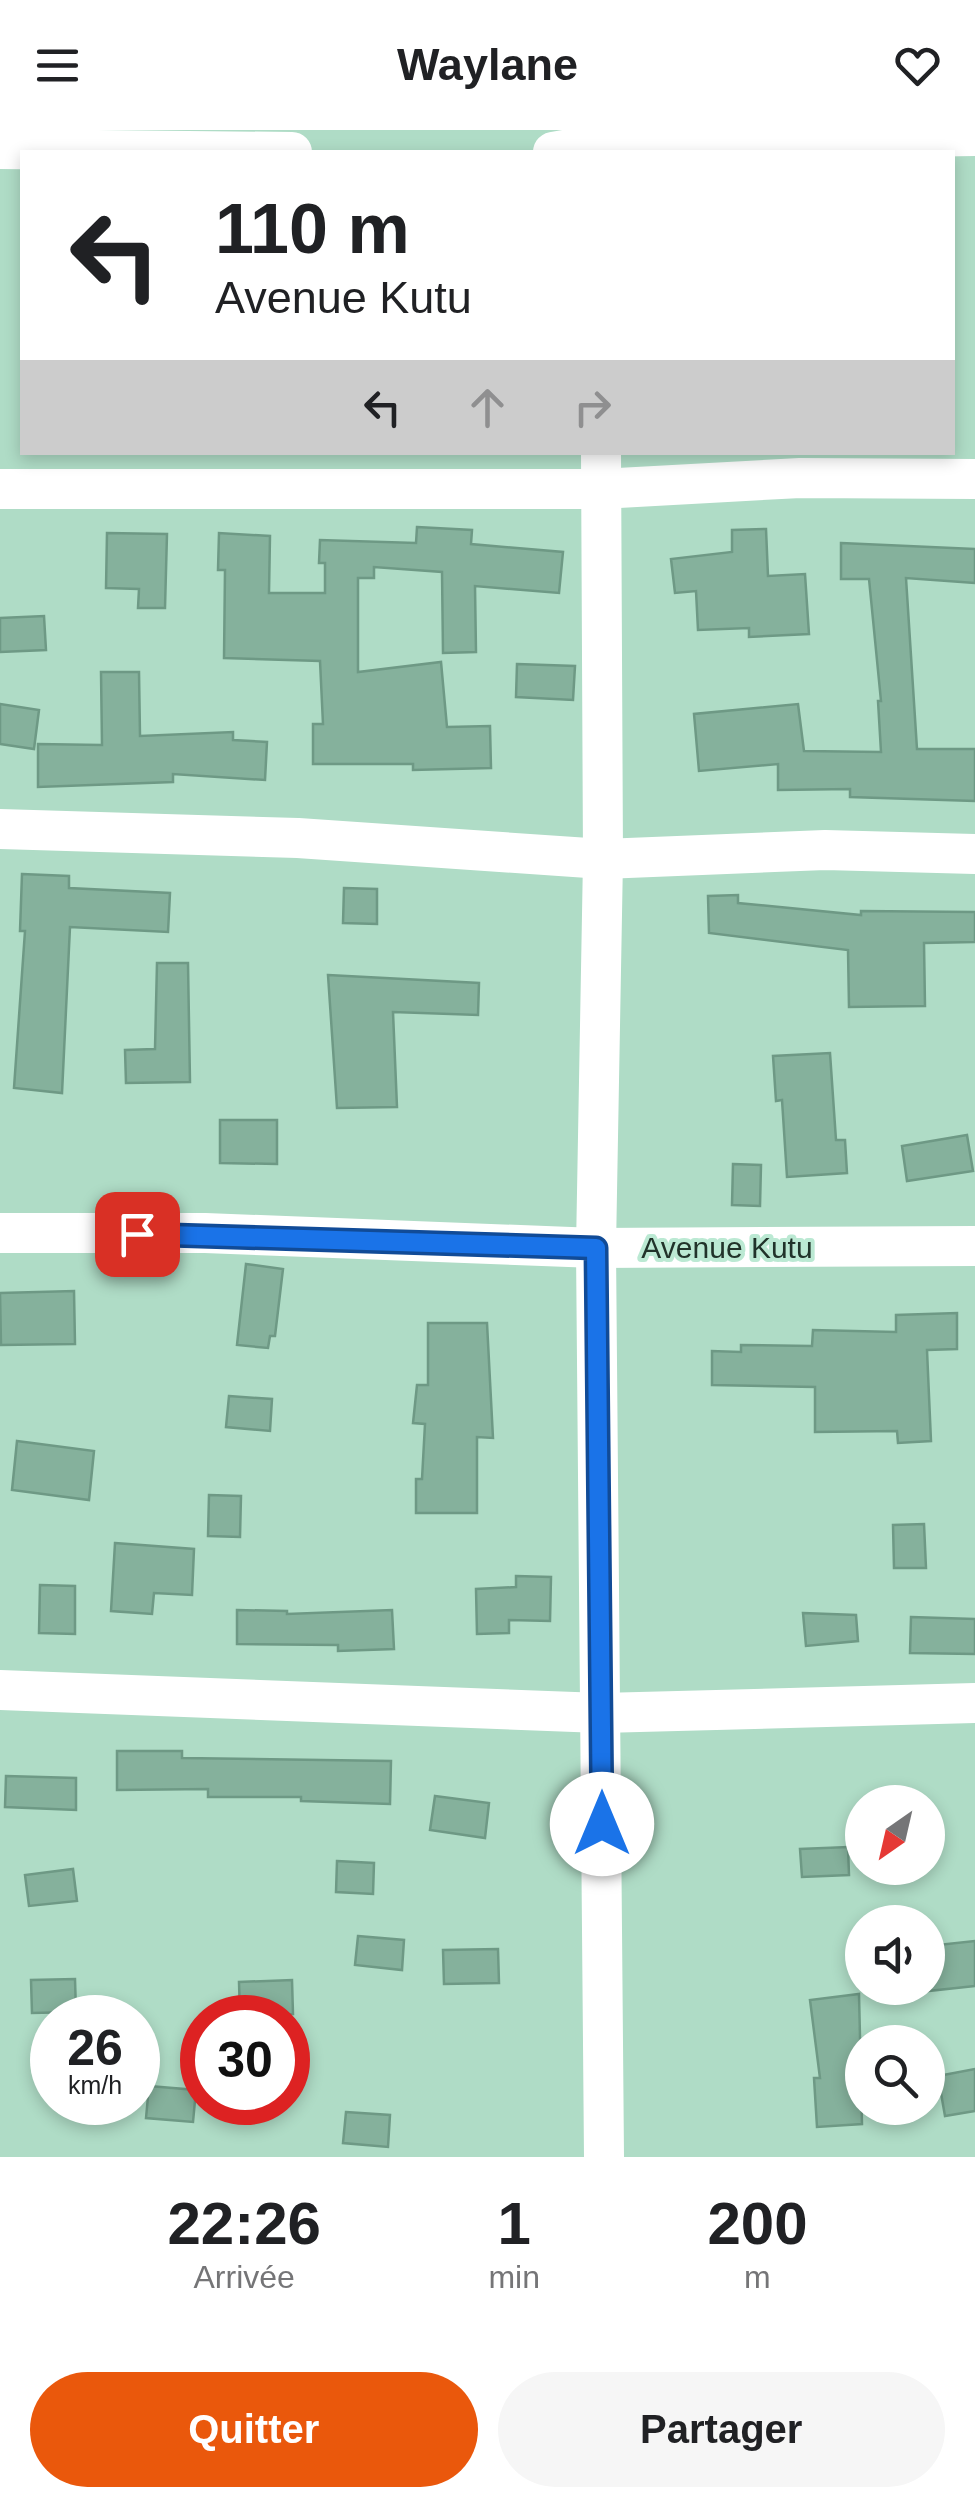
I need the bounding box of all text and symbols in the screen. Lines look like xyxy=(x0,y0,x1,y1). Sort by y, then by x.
icon: menu xyxy=(30,38,85,93)
icon: heart xyxy=(890,38,945,93)
text: Waylane xyxy=(397,39,578,90)
icon: left xyxy=(50,190,180,320)
text: 110 m xyxy=(215,190,410,268)
text: Avenue Kutu xyxy=(215,272,472,323)
icon: left xyxy=(355,380,410,435)
icon: ahead xyxy=(460,380,515,435)
icon: right xyxy=(565,380,620,435)
pin xyxy=(95,1192,180,1277)
icon: arrive xyxy=(110,1207,165,1262)
street label: Avenue Kutu xyxy=(641,1231,813,1264)
position arrow xyxy=(550,1772,654,1876)
north arrow xyxy=(845,1785,945,1885)
map controls xyxy=(845,1785,945,2125)
button: sound xyxy=(845,1905,945,2005)
speed limit sign: 30 xyxy=(180,1995,310,2125)
text: 26 xyxy=(67,2020,123,2076)
button: search xyxy=(845,2025,945,2125)
text: km/h xyxy=(68,2071,122,2099)
text: 22:26 xyxy=(167,2190,321,2257)
text: 1 xyxy=(497,2190,531,2257)
text: 200 xyxy=(707,2190,808,2257)
text: Arrivée xyxy=(194,2259,295,2295)
text: min xyxy=(488,2259,540,2295)
text: m xyxy=(744,2259,771,2295)
button: Quitter xyxy=(30,2372,478,2487)
button: Partager xyxy=(498,2372,945,2487)

